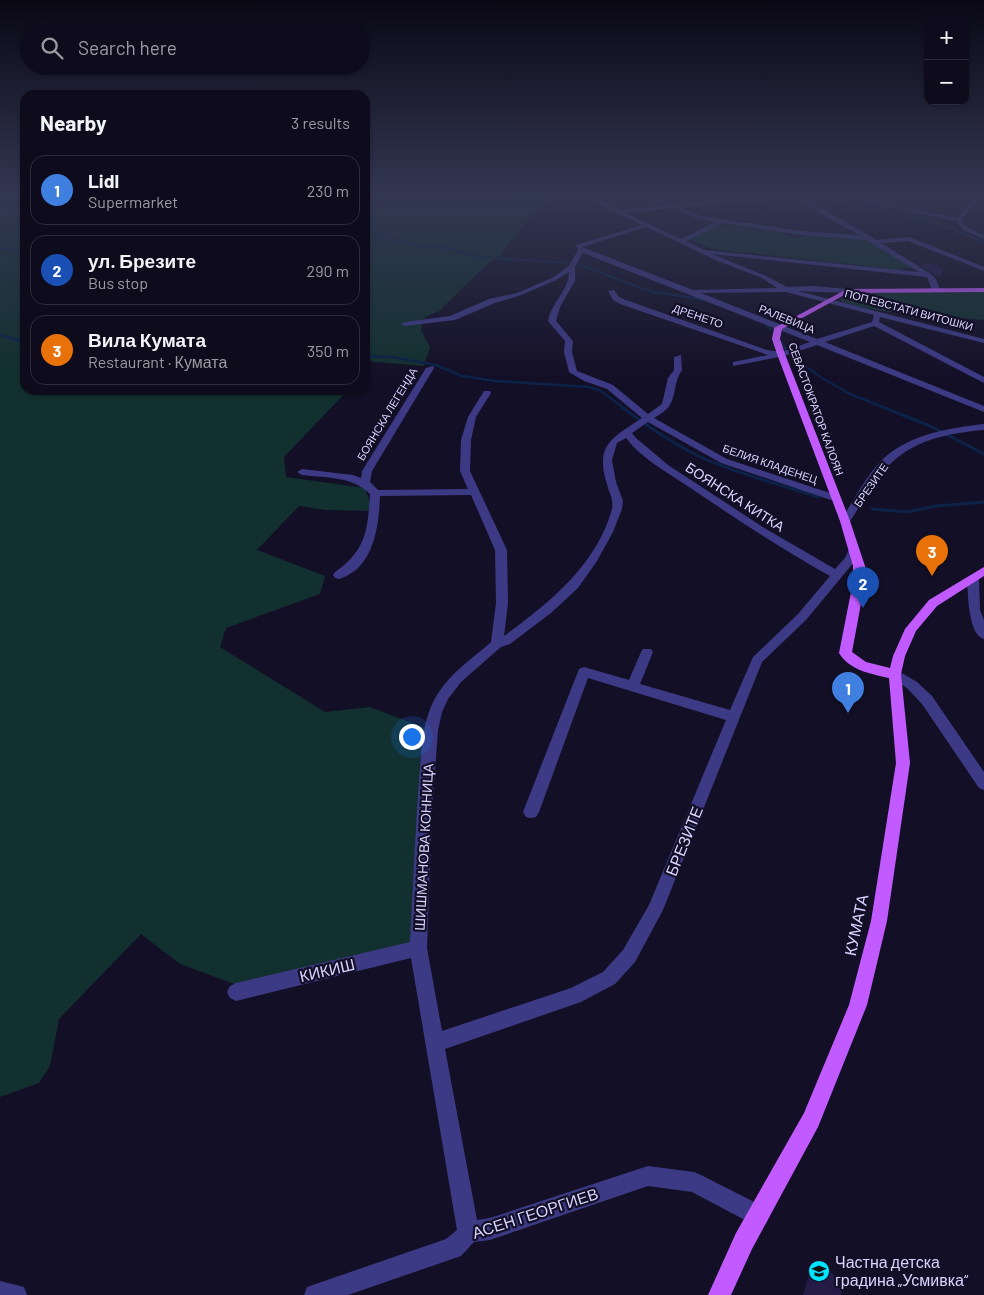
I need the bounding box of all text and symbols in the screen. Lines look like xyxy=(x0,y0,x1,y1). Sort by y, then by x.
map controls xyxy=(924,15,969,105)
button: + xyxy=(924,15,969,60)
search box xyxy=(20,20,370,75)
icon: search xyxy=(38,34,66,62)
text: Search here xyxy=(78,36,177,59)
button: − xyxy=(924,60,969,105)
text: Nearby xyxy=(40,110,106,135)
text: 3 results xyxy=(291,113,350,132)
text: Lidl xyxy=(88,169,119,192)
text: 1 xyxy=(54,181,60,200)
text: 230 m xyxy=(307,181,349,200)
text: Supermarket xyxy=(88,192,178,211)
text: ул. Брезите xyxy=(88,249,196,272)
text: 2 xyxy=(53,261,61,280)
text: 290 m xyxy=(307,261,349,280)
text: Bus stop xyxy=(88,273,148,292)
street label: ПОП ЕВСТАТИ ВИТОШКИ xyxy=(843,286,975,333)
street label: ДРЕНЕТО xyxy=(671,301,725,330)
street label: РАЛЕВИЦА xyxy=(757,301,818,336)
text: Вила Кумата xyxy=(88,328,206,351)
street label: СЕВАСТОКРАТОР КАЛОЯН xyxy=(786,340,847,477)
text: 3 xyxy=(53,341,61,360)
text: 350 m xyxy=(307,341,349,360)
text: Restaurant · Кумата xyxy=(88,352,227,371)
street label: БОЯНСКА ЛЕГЕНДА xyxy=(354,364,420,462)
street label: БЕЛИЯ КЛАДЕНЕЦ xyxy=(721,441,819,486)
street label: БОЯНСКА КИТКА xyxy=(683,458,788,535)
street label: БРЕЗИТЕ xyxy=(851,460,890,509)
pin: 3 xyxy=(916,535,948,576)
pin: 2 xyxy=(847,567,879,608)
pin: 1 xyxy=(832,672,864,713)
your location xyxy=(399,724,425,750)
street label: ШИШМАНОВА КОННИЦА xyxy=(411,762,436,931)
street label: БРЕЗИТЕ xyxy=(661,803,706,878)
street label: КУМАТА xyxy=(840,892,871,957)
street label: КИКИШ xyxy=(297,954,356,985)
street label: АСЕН ГЕОРГИЕВ xyxy=(469,1183,600,1242)
place label: Частна детска градина „Усмивка“ xyxy=(835,1252,969,1289)
school or university icon: Частна детска градина „Усмивка“ xyxy=(807,1259,831,1283)

